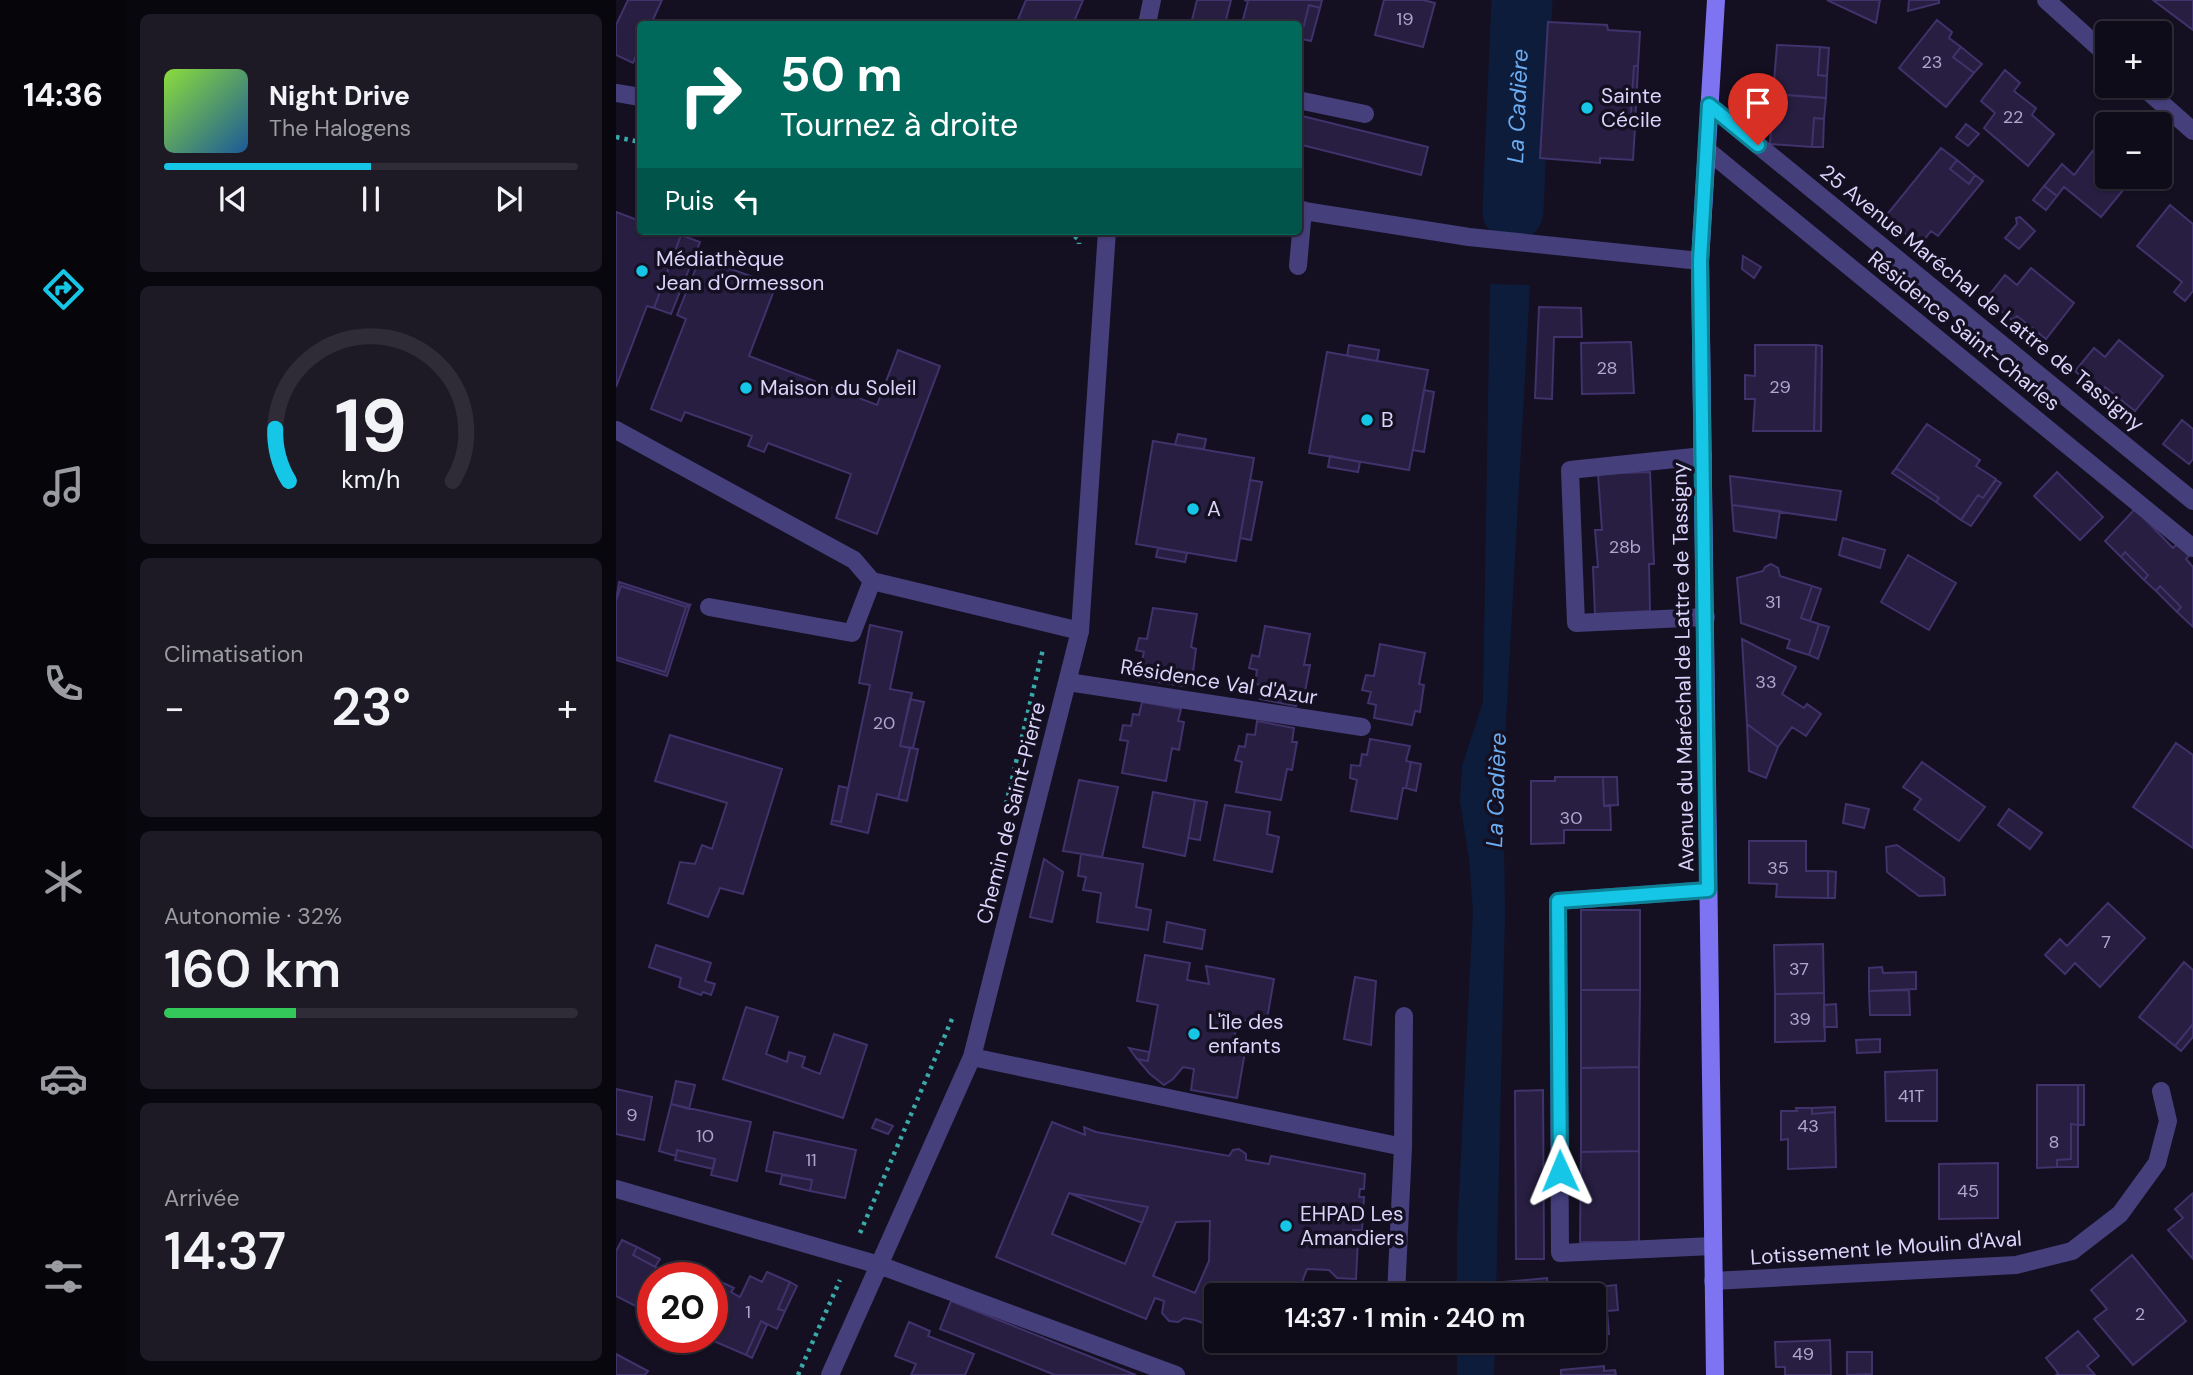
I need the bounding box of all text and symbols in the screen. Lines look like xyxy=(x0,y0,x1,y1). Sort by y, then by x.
house number: 19 xyxy=(1397,7,1413,31)
map controls xyxy=(2095,21,2172,189)
button: + xyxy=(2095,21,2172,98)
text: 50 m xyxy=(780,42,903,106)
water label: La Cadière xyxy=(1500,48,1535,164)
icon: right xyxy=(665,49,756,140)
house number: 23 xyxy=(1921,50,1943,74)
pin xyxy=(1728,73,1788,145)
text: 14:36 xyxy=(23,74,103,116)
text: Night Drive xyxy=(269,79,410,113)
place label: Sainte Cécile xyxy=(1601,82,1662,134)
icon: arrive xyxy=(1739,84,1777,122)
marker: Sainte Cécile xyxy=(1579,100,1595,116)
text: Tournez à droite xyxy=(780,104,1018,146)
house number: 22 xyxy=(2003,105,2023,129)
button: − xyxy=(2095,112,2172,189)
text: The Halogens xyxy=(269,113,411,143)
street label: 25 Avenue Maréchal de Lattre de Tassigny xyxy=(1814,158,2150,438)
icon: previous xyxy=(214,180,252,218)
icon: pause xyxy=(352,180,390,218)
icon: next xyxy=(490,180,528,218)
icon: left xyxy=(728,182,766,220)
text: Puis xyxy=(665,184,714,218)
place label: Médiathèque Jean d'Ormesson xyxy=(656,245,824,297)
street label: Résidence Saint-Charles xyxy=(1862,245,2066,417)
marker: Médiathèque Jean d'Ormesson xyxy=(634,263,650,279)
icon: directions xyxy=(39,265,88,314)
house number: 28 xyxy=(1596,356,1618,380)
place label: Maison du Soleil xyxy=(760,374,917,402)
house number: 29 xyxy=(1769,375,1791,399)
text: 19 xyxy=(335,380,407,475)
marker: Maison du Soleil xyxy=(738,380,754,396)
place label: B xyxy=(1381,406,1394,434)
marker: B xyxy=(1359,412,1375,428)
icon: music xyxy=(39,462,88,511)
street label: Avenue du Maréchal de Lattre de Tassigny xyxy=(1665,462,1701,872)
text: km/h xyxy=(341,463,401,496)
place label: A xyxy=(1207,495,1221,523)
marker: A xyxy=(1185,501,1201,517)
house number: 28b xyxy=(1609,535,1641,559)
house number: 31 xyxy=(1765,590,1781,614)
text: Climatisation xyxy=(164,639,303,669)
street label: Résidence Val d'Azur xyxy=(1118,653,1320,711)
icon: phone xyxy=(39,659,88,708)
house number: 33 xyxy=(1755,670,1777,694)
text: 23° xyxy=(331,673,411,741)
text: − xyxy=(164,683,185,733)
text: + xyxy=(557,683,578,733)
street label: Chemin de Saint-Pierre xyxy=(970,699,1052,927)
house number: 20 xyxy=(873,711,895,735)
water label: La Cadière xyxy=(1479,732,1513,848)
house number: 30 xyxy=(1560,806,1582,830)
house number: 35 xyxy=(1767,856,1789,880)
icon: climate xyxy=(39,857,88,906)
text: Autonomie · 32% xyxy=(164,901,342,931)
house number: 7 xyxy=(2101,930,2111,954)
text: 160 km xyxy=(164,935,341,1003)
house number: 37 xyxy=(1789,957,1809,981)
house number: 39 xyxy=(1789,1007,1811,1031)
place label: L'île des enfants xyxy=(1208,1008,1284,1060)
marker: L'île des enfants xyxy=(1186,1026,1202,1042)
icon: car xyxy=(39,1054,88,1103)
house number: 41T xyxy=(1898,1084,1924,1108)
house number: 9 xyxy=(626,1103,638,1127)
house number: 43 xyxy=(1797,1114,1819,1138)
house number: 10 xyxy=(696,1124,714,1148)
house number: 8 xyxy=(2049,1130,2059,1154)
position arrow xyxy=(1523,1134,1597,1208)
house number: 11 xyxy=(805,1148,817,1172)
house number: 45 xyxy=(1957,1179,1979,1203)
text: Arrivée xyxy=(164,1183,240,1213)
place label: EHPAD Les Amandiers xyxy=(1300,1200,1405,1252)
text: 14:37 xyxy=(164,1217,286,1285)
marker: EHPAD Les Amandiers xyxy=(1278,1218,1294,1234)
street label: Lotissement le Moulin d'Aval xyxy=(1749,1225,2023,1271)
icon: filters xyxy=(39,1252,88,1301)
speed limit sign: 20 xyxy=(637,1262,728,1353)
house number: 1 xyxy=(745,1300,751,1324)
text: 14:37 · 1 min · 240 m xyxy=(1285,1301,1525,1335)
house number: 2 xyxy=(2135,1302,2145,1326)
house number: 49 xyxy=(1792,1342,1814,1366)

